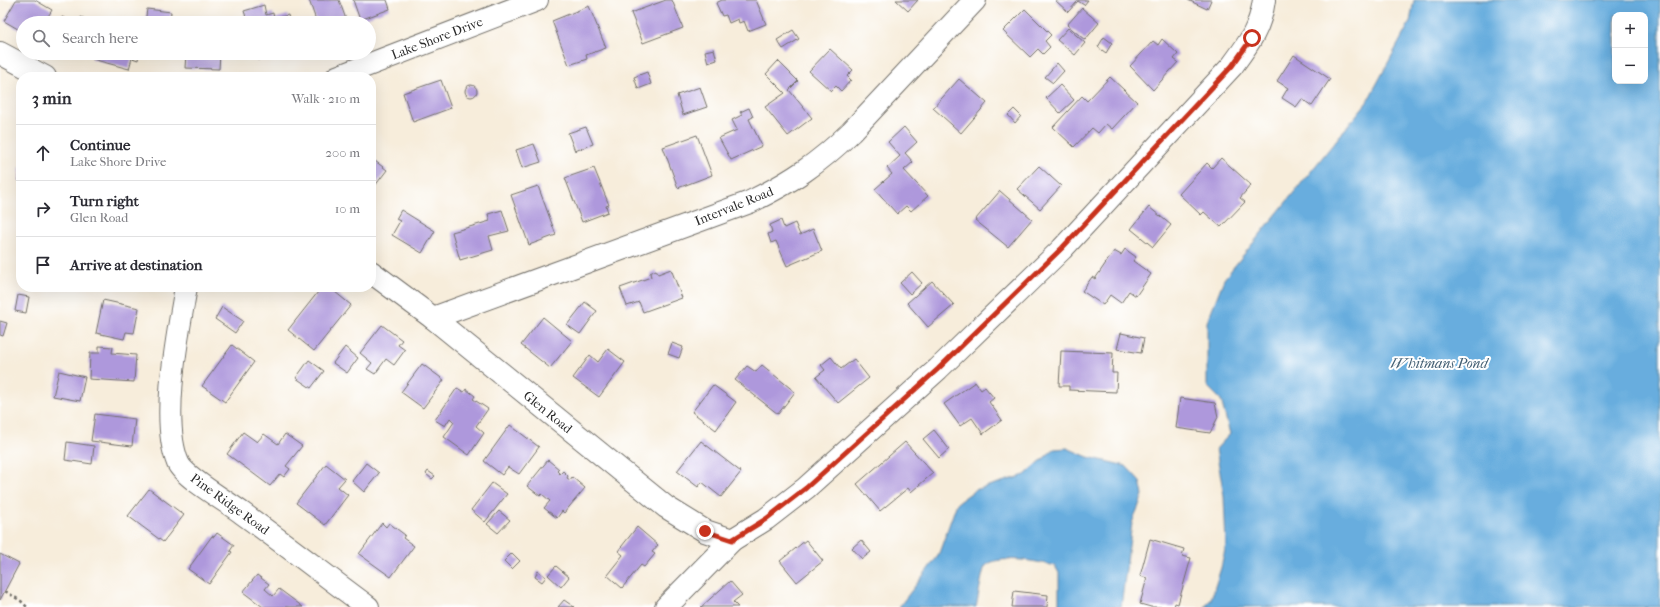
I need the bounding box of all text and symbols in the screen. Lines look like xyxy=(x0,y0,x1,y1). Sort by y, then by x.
map controls xyxy=(1612,12,1648,84)
button: + xyxy=(1612,12,1648,48)
street label: Lake Shore Drive xyxy=(389,14,485,62)
search box xyxy=(16,16,376,60)
icon: search xyxy=(30,27,52,49)
text: Search here xyxy=(62,29,138,47)
route start xyxy=(1243,29,1261,47)
button: − xyxy=(1612,48,1648,84)
text: 3 min xyxy=(32,88,72,108)
text: Walk · 210 m xyxy=(292,91,360,106)
text: Continue xyxy=(70,136,130,154)
icon: ahead xyxy=(32,142,54,164)
text: 200 m xyxy=(325,145,360,160)
text: Lake Shore Drive xyxy=(70,154,166,169)
street label: Intervale Road xyxy=(693,183,776,229)
text: Turn right xyxy=(70,192,139,210)
icon: right xyxy=(32,198,54,220)
text: 10 m xyxy=(335,201,360,216)
text: Glen Road xyxy=(70,210,128,225)
icon: arrive xyxy=(32,254,54,276)
text: Arrive at destination xyxy=(70,256,202,274)
water label: Whitmans Pond xyxy=(1390,355,1489,372)
street label: Glen Road xyxy=(521,388,576,437)
street label: Pine Ridge Road xyxy=(188,470,273,538)
route end xyxy=(696,522,714,540)

